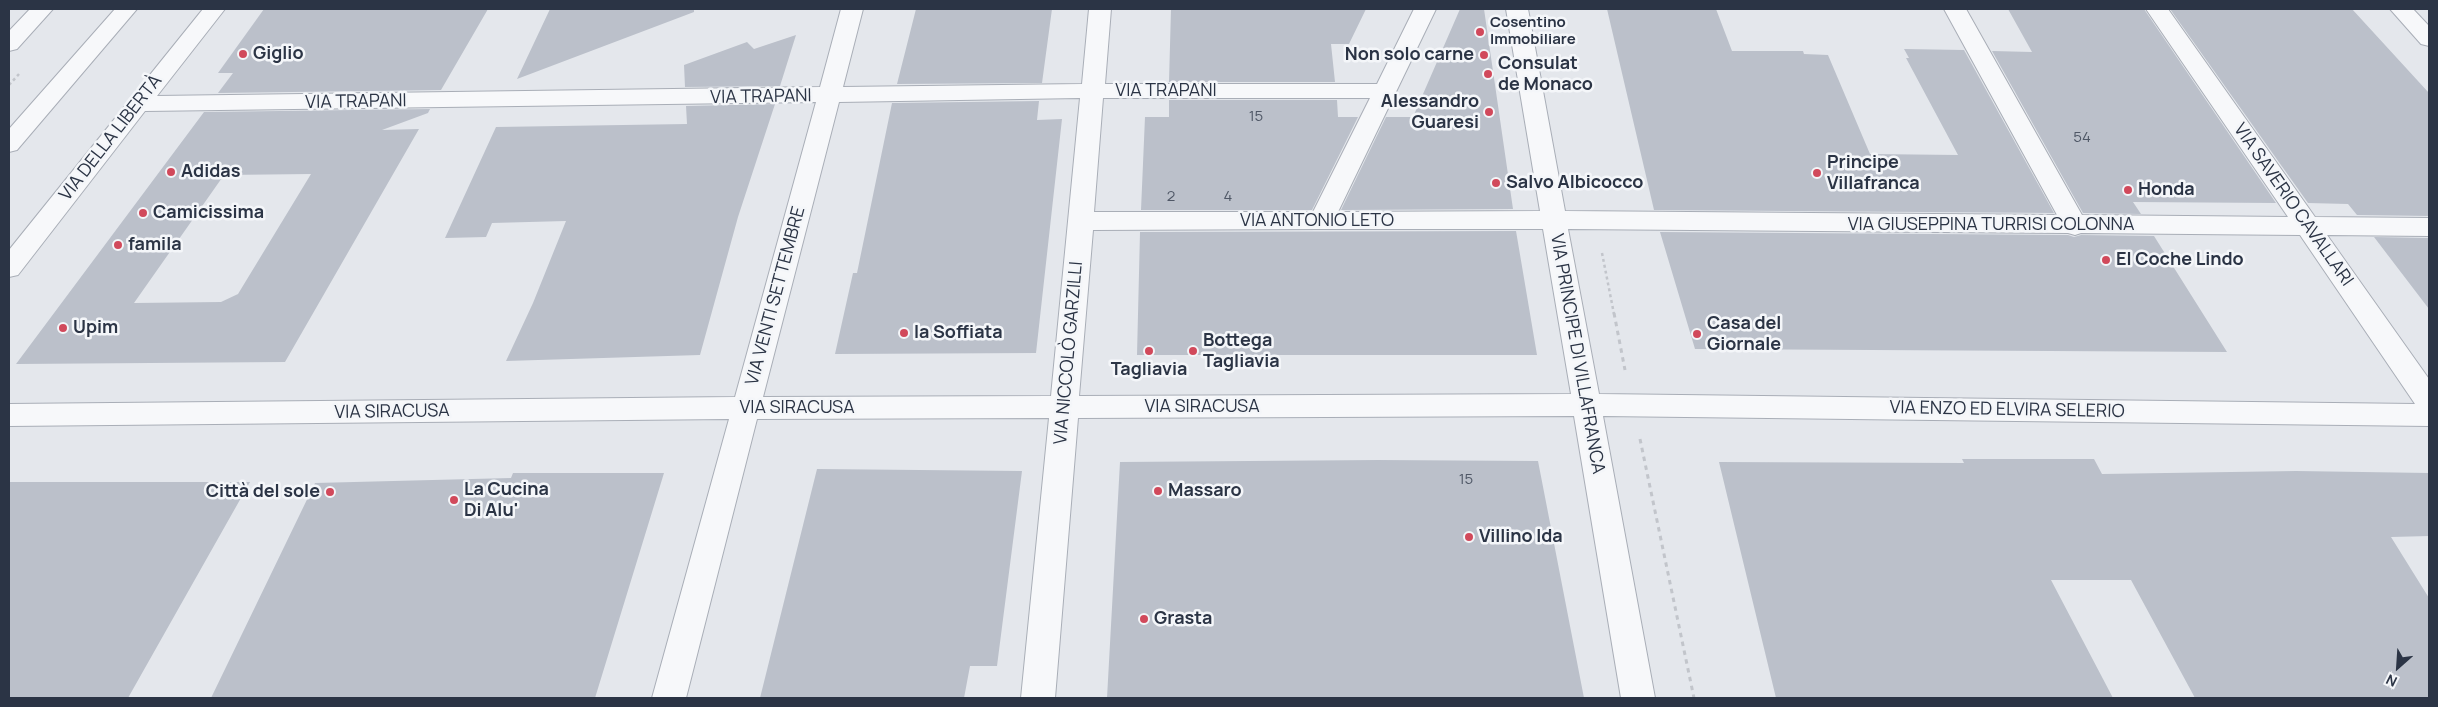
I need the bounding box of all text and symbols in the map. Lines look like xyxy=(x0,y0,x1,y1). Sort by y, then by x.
place label: Cosentino Immobiliare xyxy=(1490,14,1576,49)
marker: Cosentino Immobiliare xyxy=(1474,26,1486,38)
place label: Giglio xyxy=(253,43,304,65)
place label: Non solo carne xyxy=(1345,44,1474,66)
marker: Giglio xyxy=(237,48,249,60)
marker: Non solo carne xyxy=(1478,49,1490,61)
place label: Consulat de Monaco xyxy=(1498,53,1593,96)
marker: Consulat de Monaco xyxy=(1482,68,1494,80)
street label: VIA DELLA LIBERTÀ xyxy=(55,71,167,205)
street label: VIA TRAPANI xyxy=(1115,80,1217,102)
street label: VIA TRAPANI xyxy=(710,85,812,109)
street label: VIA TRAPANI xyxy=(305,90,407,114)
place label: Alessandro Guaresi xyxy=(1381,91,1479,134)
marker: Alessandro Guaresi xyxy=(1483,106,1495,118)
house number: 15 xyxy=(1249,108,1263,126)
street label: VIA SAVERIO CAVALLARI xyxy=(2229,120,2357,290)
house number: 54 xyxy=(2073,129,2091,147)
place label: Principe Villafranca xyxy=(1827,152,1919,194)
place label: Adidas xyxy=(181,161,240,183)
marker: Adidas xyxy=(165,166,177,178)
marker: Principe Villafranca xyxy=(1811,167,1823,179)
place label: Salvo Albicocco xyxy=(1506,172,1643,194)
marker: Salvo Albicocco xyxy=(1490,177,1502,189)
place label: Honda xyxy=(2138,179,2195,201)
marker: Honda xyxy=(2122,184,2134,196)
house number: 2 xyxy=(1167,188,1175,206)
house number: 4 xyxy=(1224,188,1232,206)
place label: Camicissima xyxy=(153,202,264,224)
street label: VIA VENTI SETTEMBRE xyxy=(742,204,810,388)
marker: Camicissima xyxy=(137,207,149,219)
street label: VIA ANTONIO LETO xyxy=(1240,210,1394,232)
street label: VIA GIUSEPPINA TURRISI COLONNA xyxy=(1848,214,2134,236)
street label: VIA PRINCIPE DI VILLAFRANCA xyxy=(1545,232,1609,476)
place label: famila xyxy=(128,234,182,256)
marker: famila xyxy=(112,239,124,251)
place label: El Coche Lindo xyxy=(2116,249,2244,271)
marker: El Coche Lindo xyxy=(2100,254,2112,266)
street label: VIA NICCOLÒ GARZILLI xyxy=(1050,261,1088,445)
place label: Casa del Giornale xyxy=(1707,313,1781,356)
place label: Upim xyxy=(73,317,118,339)
marker: Upim xyxy=(57,322,69,334)
place label: la Soffiata xyxy=(914,322,1003,344)
marker: la Soffiata xyxy=(898,327,910,339)
marker: Casa del Giornale xyxy=(1691,328,1703,340)
place label: Bottega Tagliavia xyxy=(1203,330,1280,372)
marker: Tagliavia xyxy=(1143,345,1155,357)
marker: Bottega Tagliavia xyxy=(1187,345,1199,357)
place label: Tagliavia xyxy=(1111,359,1187,381)
street label: VIA SIRACUSA xyxy=(1144,396,1260,418)
street label: VIA SIRACUSA xyxy=(739,397,855,419)
street label: VIA ENZO ED ELVIRA SELERIO xyxy=(1889,397,2125,423)
street label: VIA SIRACUSA xyxy=(334,400,450,424)
house number: 15 xyxy=(1459,471,1473,489)
place label: La Cucina Di Alu' xyxy=(464,479,549,522)
place label: Massaro xyxy=(1168,480,1242,502)
place label: Città del sole xyxy=(206,481,320,503)
marker: Massaro xyxy=(1152,485,1164,497)
marker: Città del sole xyxy=(324,486,336,498)
marker: La Cucina Di Alu' xyxy=(448,494,460,506)
place label: Villino Ida xyxy=(1479,526,1563,548)
marker: Villino Ida xyxy=(1463,531,1475,543)
place label: Grasta xyxy=(1154,608,1212,630)
marker: Grasta xyxy=(1138,613,1150,625)
north arrow xyxy=(2373,642,2423,692)
text: N xyxy=(2383,670,2400,692)

